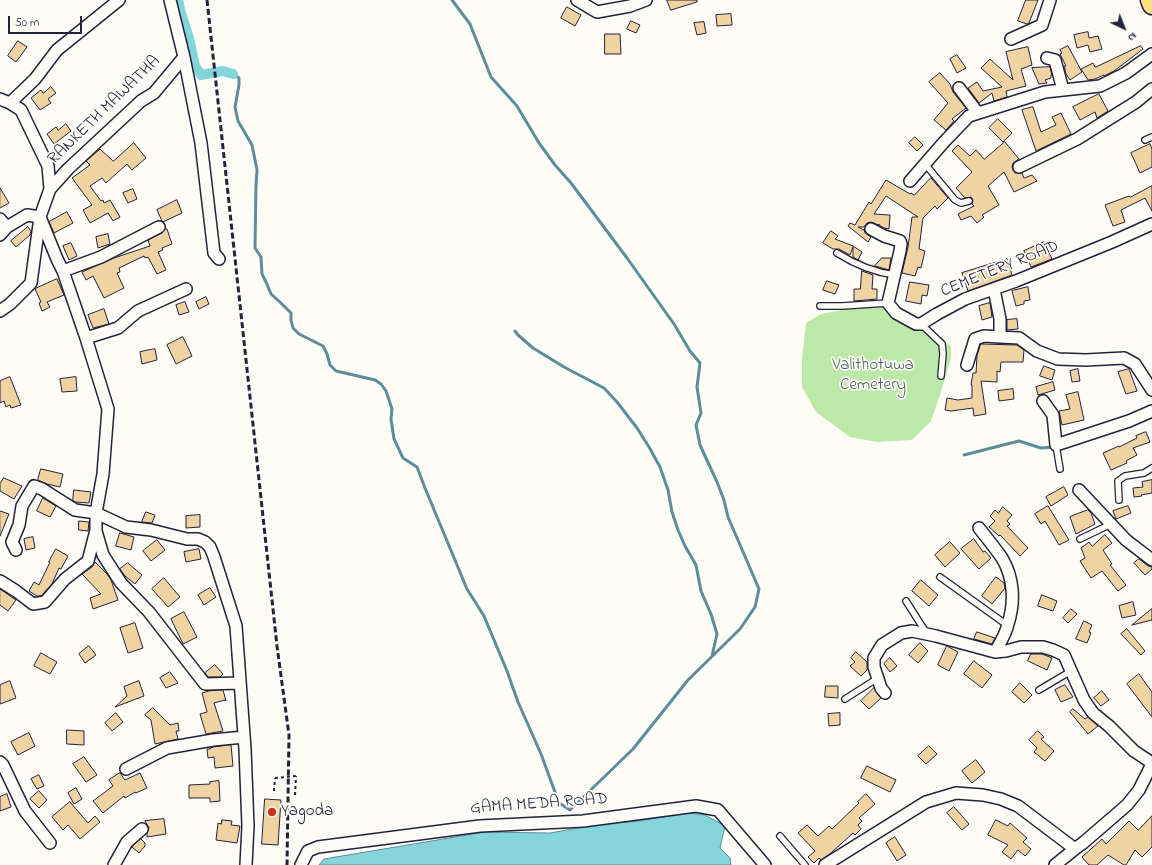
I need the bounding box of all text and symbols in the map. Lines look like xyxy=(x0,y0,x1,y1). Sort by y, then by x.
scale bar xyxy=(10,8,84,34)
north arrow xyxy=(1104,8,1144,48)
text: 50 m xyxy=(15,14,39,32)
text: N xyxy=(1124,28,1140,45)
street label: RANKETH MAWATHA xyxy=(45,52,165,170)
street label: CEMETERY ROAD xyxy=(938,237,1062,303)
park label: Valithotuwa Cemetery xyxy=(832,356,914,396)
street label: GAMA MEDA ROAD xyxy=(470,790,608,820)
place label: Yagoda xyxy=(281,802,333,822)
marker: Yagoda xyxy=(266,806,278,818)

